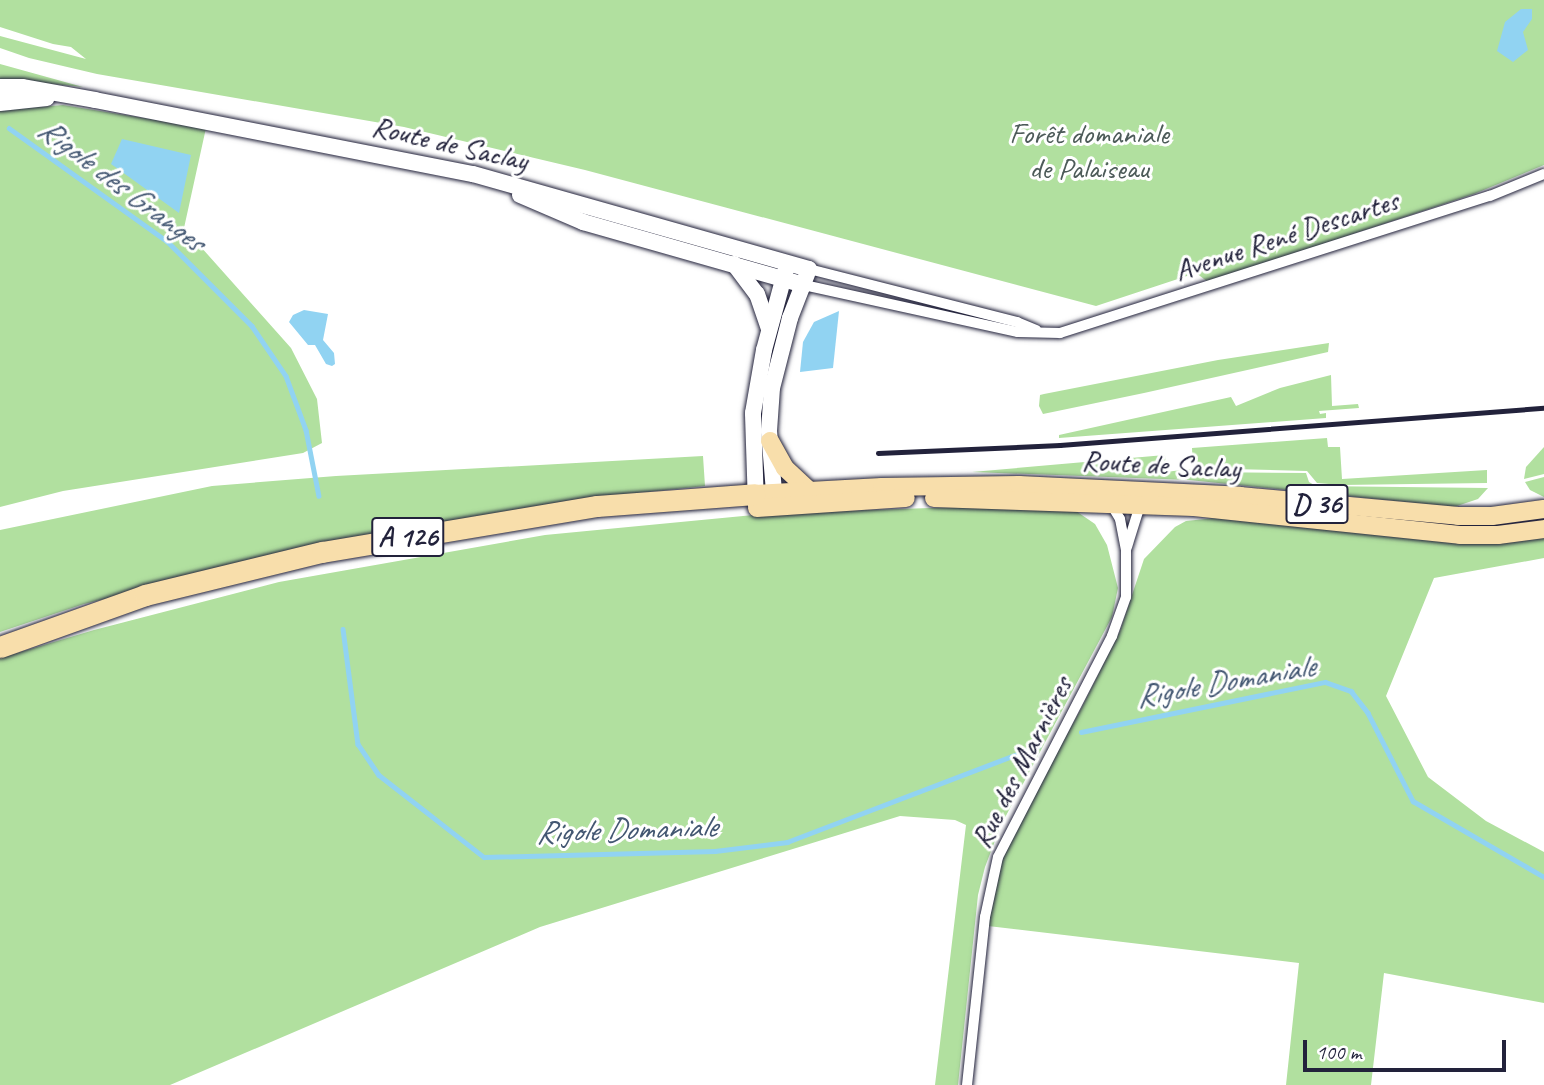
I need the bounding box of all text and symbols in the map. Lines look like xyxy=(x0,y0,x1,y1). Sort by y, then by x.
street label: Route de Saclay xyxy=(369,108,531,178)
water label: Rigole des Granges xyxy=(30,110,212,260)
park label: Forêt domaniale de Palaiseau xyxy=(1008,115,1170,186)
street label: Avenue René Descartes xyxy=(1170,182,1402,288)
street label: Route de Saclay xyxy=(1081,442,1241,486)
road number: D 36 xyxy=(1286,480,1348,528)
road number: A 126 xyxy=(371,512,445,562)
water label: Rigole Domaniale xyxy=(1133,647,1317,717)
street label: Rue des Marnières xyxy=(962,670,1080,854)
water label: Rigole Domaniale xyxy=(535,808,717,852)
scale bar xyxy=(1306,1026,1509,1070)
text: 100 m xyxy=(1316,1039,1361,1065)

